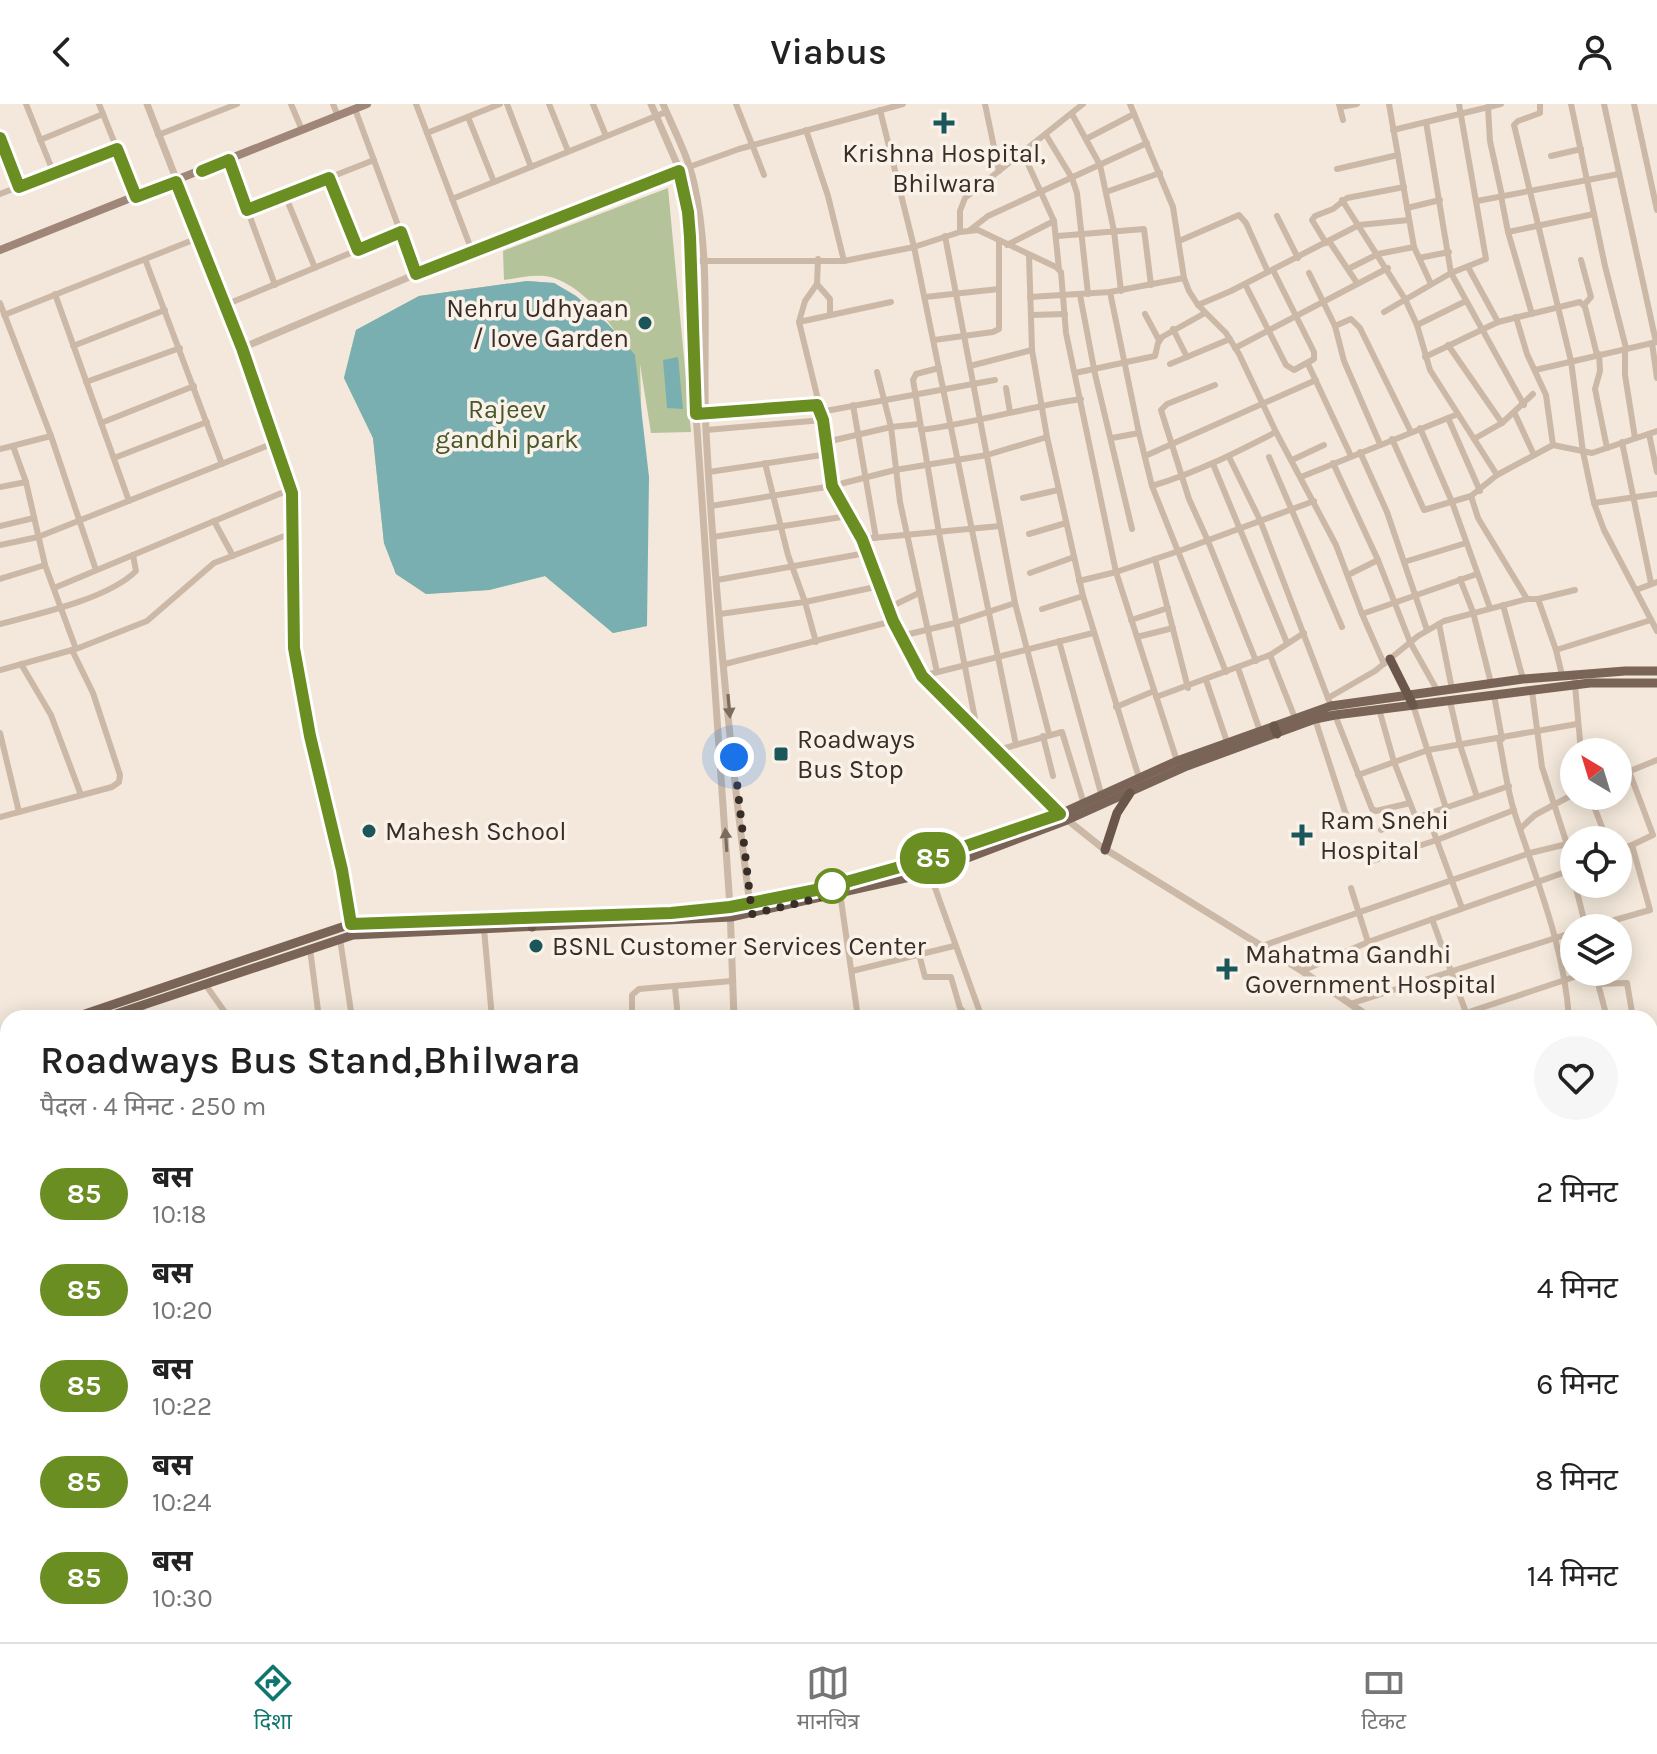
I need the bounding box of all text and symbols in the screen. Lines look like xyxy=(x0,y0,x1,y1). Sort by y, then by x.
icon: back xyxy=(40,30,84,74)
icon: person xyxy=(1573,30,1617,74)
text: Viabus xyxy=(770,31,887,73)
marker: Krishna Hospital, Bhilwara xyxy=(933,112,955,134)
place label: Krishna Hospital, Bhilwara xyxy=(842,138,1046,199)
place label: Nehru Udhyaan / love Garden xyxy=(446,293,629,354)
marker: Nehru Udhyaan / love Garden xyxy=(636,314,654,332)
park label: Rajeev gandhi park xyxy=(435,394,579,455)
one-way arrow xyxy=(722,694,735,719)
place label: Roadways Bus Stop xyxy=(797,724,916,785)
your location xyxy=(714,737,754,777)
north arrow xyxy=(1560,738,1632,810)
map controls xyxy=(1560,738,1632,986)
marker: Roadways Bus Stop xyxy=(772,745,790,763)
place label: Ram Snehi Hospital xyxy=(1320,805,1449,866)
place label: Mahesh School xyxy=(385,816,566,847)
marker: Mahesh School xyxy=(360,822,378,840)
marker: Ram Snehi Hospital xyxy=(1291,824,1313,846)
button: locate xyxy=(1560,826,1632,898)
one-way arrow xyxy=(719,827,732,852)
line badge: 85 xyxy=(897,832,969,884)
text: 85 xyxy=(916,841,950,874)
unlabelled marker xyxy=(815,869,849,903)
button: layers xyxy=(1560,914,1632,986)
place label: BSNL Customer Services Center xyxy=(552,931,927,962)
marker: BSNL Customer Services Center xyxy=(527,937,545,955)
place label: Mahatma Gandhi Government Hospital xyxy=(1245,939,1496,1000)
marker: Mahatma Gandhi Government Hospital xyxy=(1216,958,1238,980)
button: heart xyxy=(1534,1036,1618,1120)
text: Roadways Bus Stand,Bhilwara xyxy=(40,1038,581,1083)
text: पैदल · 4 मिनट · 250 m xyxy=(40,1091,266,1122)
text: बस xyxy=(152,1159,193,1195)
text: 2 मिनट xyxy=(1536,1174,1618,1210)
text: 85 xyxy=(67,1177,101,1210)
text: 10:18 xyxy=(152,1199,207,1230)
text: बस xyxy=(152,1255,193,1291)
text: 4 मिनट xyxy=(1537,1270,1618,1306)
text: 85 xyxy=(67,1273,101,1306)
text: 10:20 xyxy=(152,1295,213,1326)
text: बस xyxy=(152,1351,193,1387)
text: 6 मिनट xyxy=(1536,1366,1618,1402)
text: 85 xyxy=(67,1369,101,1402)
text: 10:22 xyxy=(152,1391,212,1422)
text: बस xyxy=(152,1447,193,1483)
text: 8 मिनट xyxy=(1535,1462,1618,1498)
text: 85 xyxy=(67,1465,101,1498)
text: 10:24 xyxy=(152,1487,212,1518)
text: बस xyxy=(152,1543,193,1579)
text: 14 मिनट xyxy=(1527,1558,1618,1594)
text: 85 xyxy=(67,1561,101,1594)
text: 10:30 xyxy=(152,1583,213,1614)
tab: दिशा xyxy=(251,1661,295,1738)
tab: मानचित्र xyxy=(797,1661,860,1738)
tab: टिकट xyxy=(1361,1661,1406,1738)

